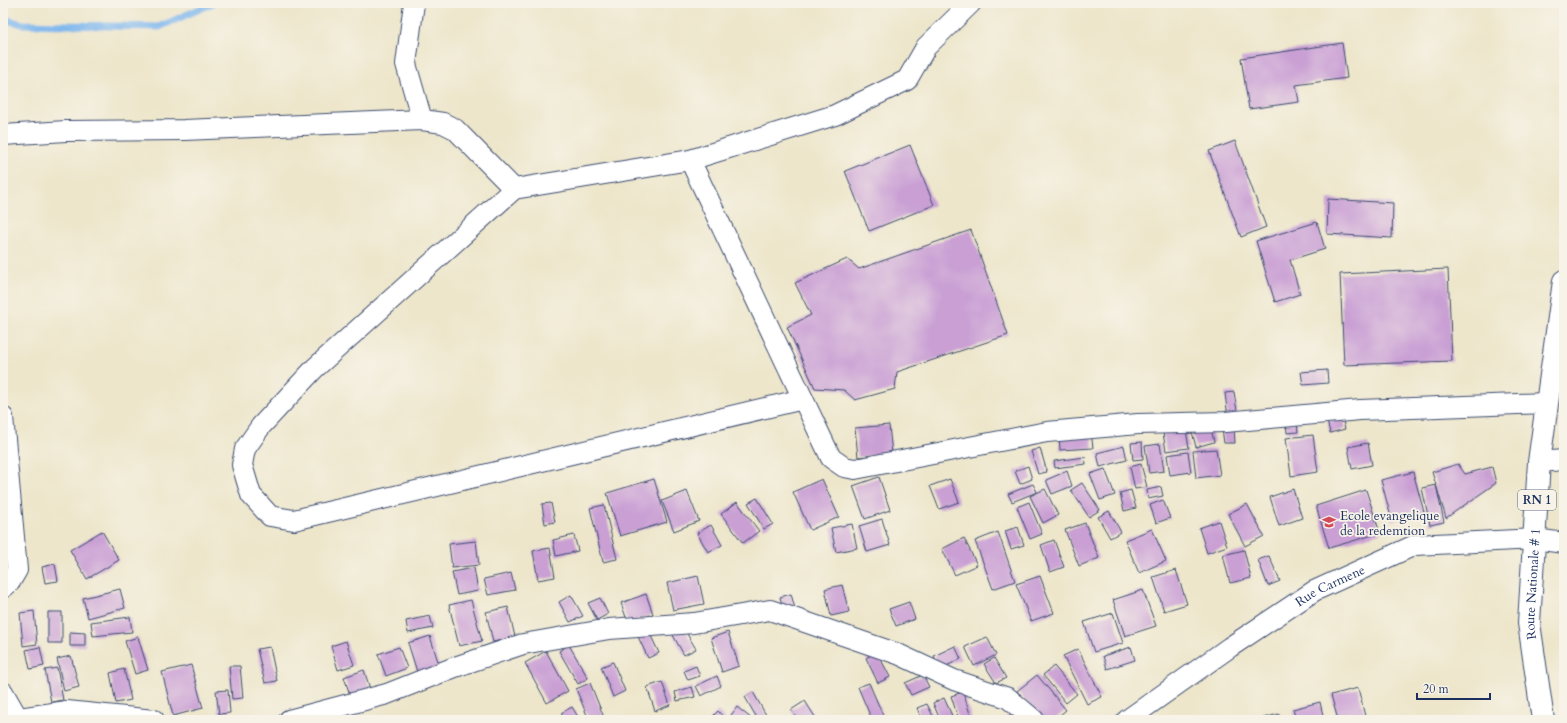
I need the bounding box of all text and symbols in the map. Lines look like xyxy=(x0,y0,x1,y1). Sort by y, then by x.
road number: RN 1 xyxy=(1518,490,1556,510)
place label: Ecole evangelique de la redemtion xyxy=(1340,507,1439,540)
school or university icon: Ecole evangelique de la redemtion xyxy=(1321,514,1337,530)
street label: Route Nationale # 1 xyxy=(1521,528,1545,641)
street label: Rue Carmene xyxy=(1292,561,1368,611)
scale bar xyxy=(1417,675,1490,701)
text: 20 m xyxy=(1423,681,1450,697)

